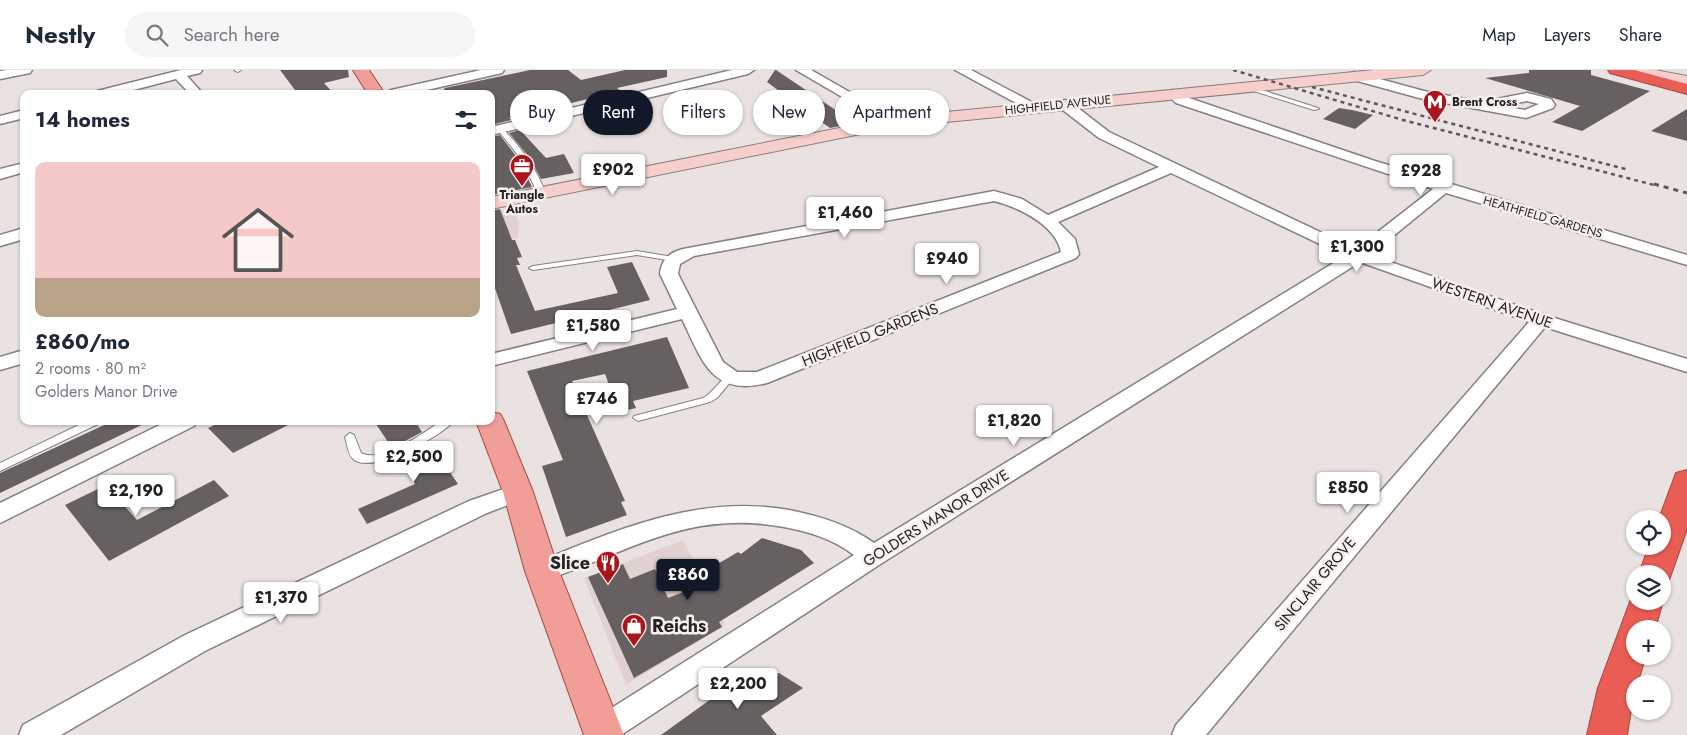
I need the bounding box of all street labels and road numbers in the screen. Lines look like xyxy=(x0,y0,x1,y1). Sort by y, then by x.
street label: HIGHFIELD AVENUE xyxy=(1004,90,1112,120)
street label: HEATHFIELD GARDENS xyxy=(1481,191,1605,243)
street label: WESTERN AVENUE xyxy=(1428,272,1556,334)
street label: HIGHFIELD GARDENS xyxy=(798,298,942,372)
street label: GOLDERS MANOR DRIVE xyxy=(859,464,1013,572)
street label: SINCLAIR GROVE xyxy=(1269,532,1361,636)

